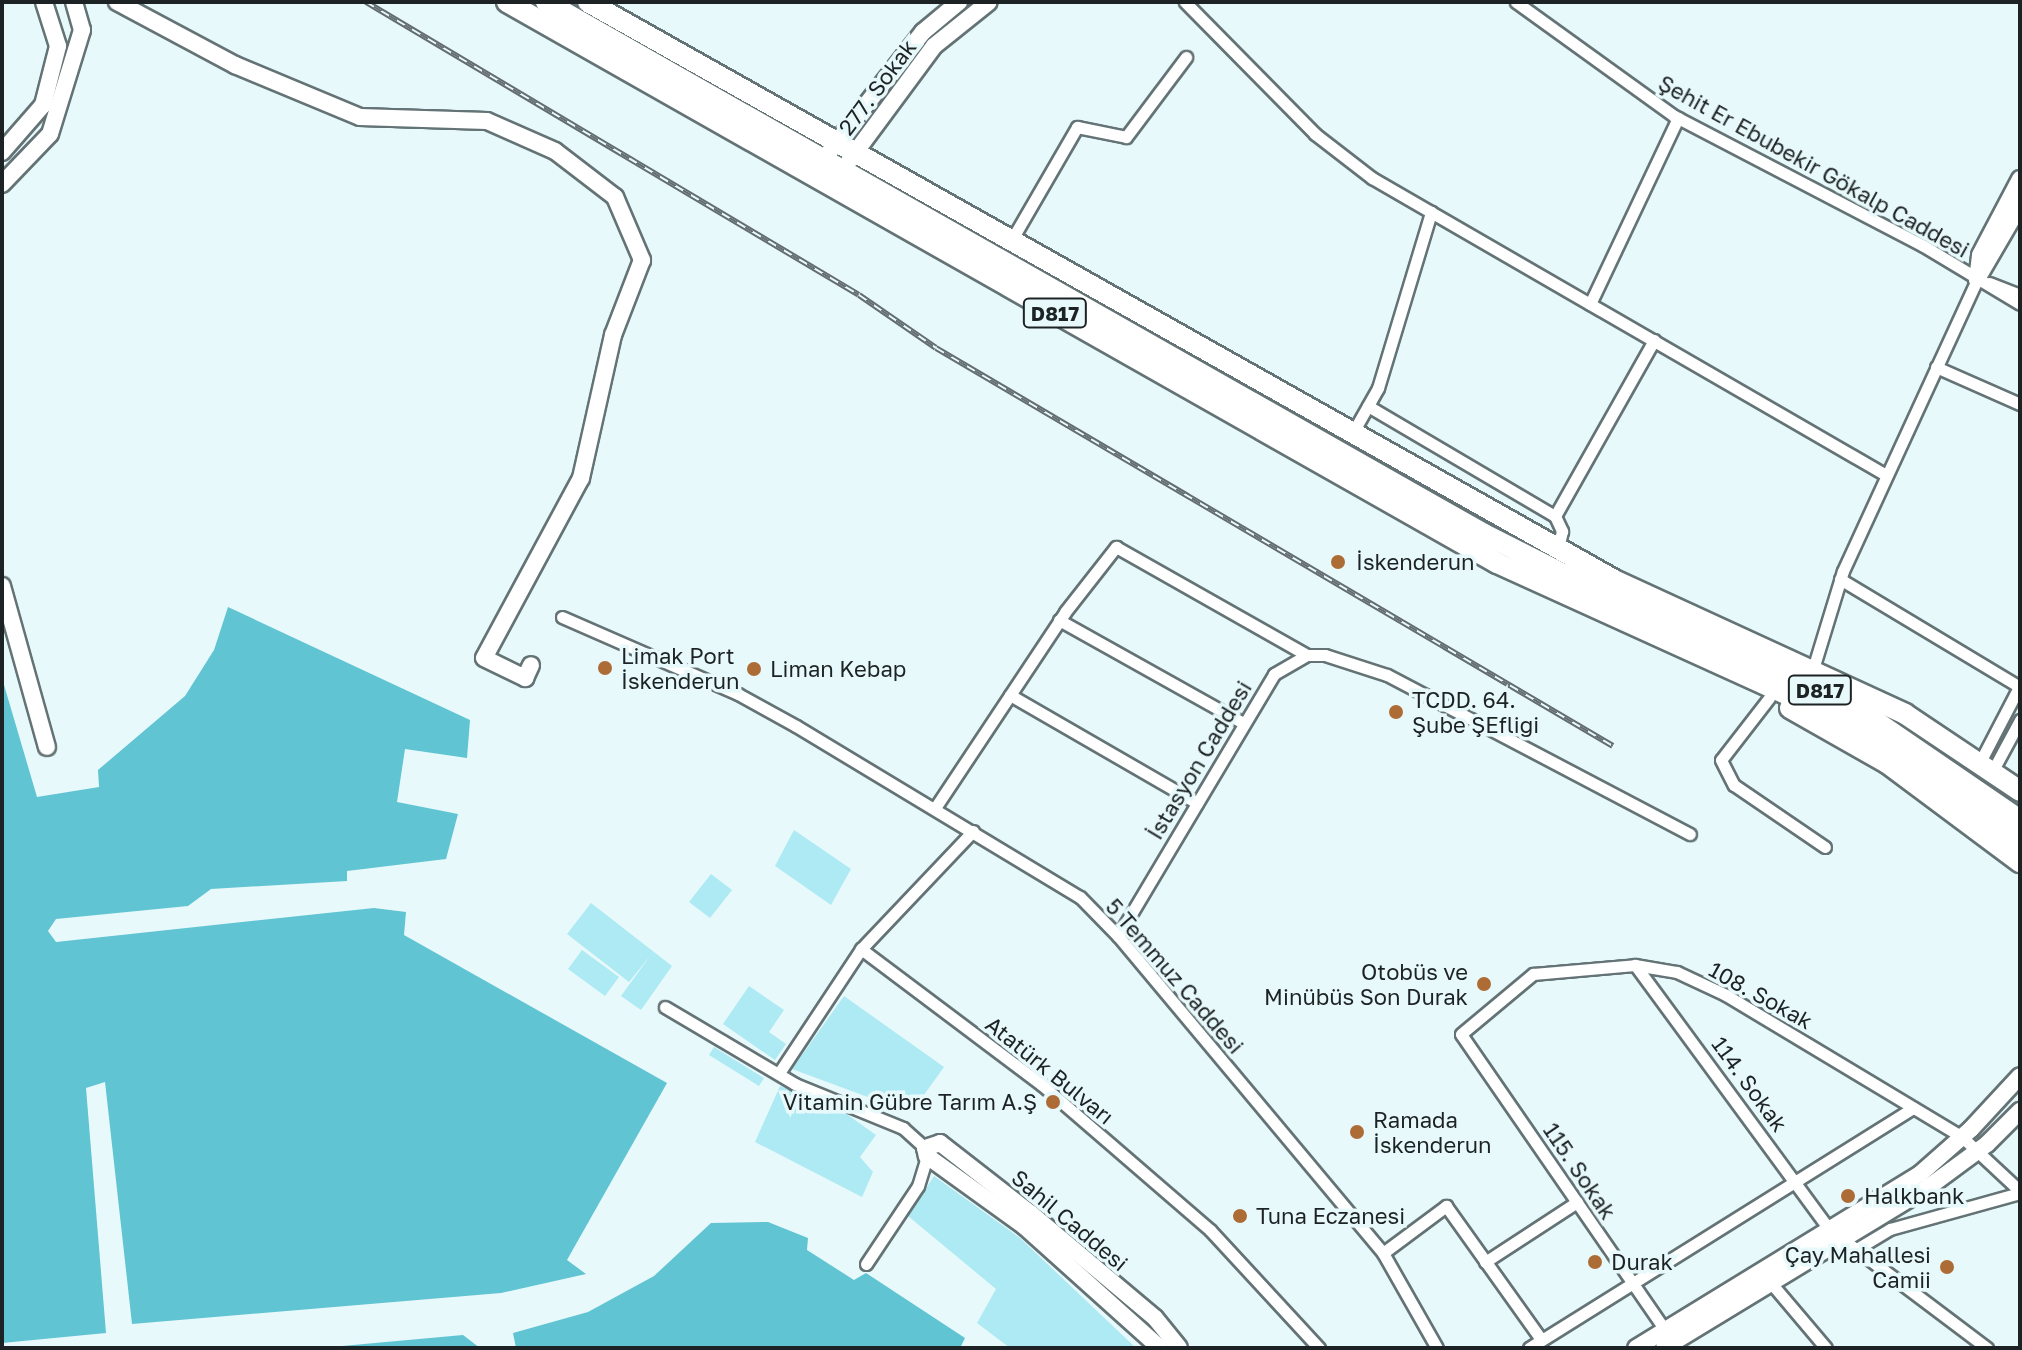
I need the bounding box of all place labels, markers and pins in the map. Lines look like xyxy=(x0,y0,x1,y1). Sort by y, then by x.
place label: İskenderun xyxy=(1356,549,1475,575)
marker: İskenderun xyxy=(1327,551,1349,573)
place label: Limak Port İskenderun xyxy=(621,642,740,694)
place label: Liman Kebap xyxy=(770,656,906,682)
marker: Limak Port İskenderun xyxy=(596,659,614,677)
marker: Liman Kebap xyxy=(745,660,763,678)
place label: TCDD. 64. Şube ŞEfliği xyxy=(1412,686,1539,738)
marker: TCDD. 64. Şube ŞEfliği xyxy=(1387,703,1405,721)
place label: Otobüs ve Minübüs Son Durak xyxy=(1264,958,1468,1010)
marker: Otobüs ve Minübüs Son Durak xyxy=(1475,975,1493,993)
place label: Vitamin Gübre Tarım A.Ş xyxy=(783,1089,1037,1115)
marker: Vitamin Gübre Tarım A.Ş xyxy=(1044,1093,1062,1111)
place label: Ramada İskenderun xyxy=(1373,1106,1492,1158)
marker: Ramada İskenderun xyxy=(1348,1123,1366,1141)
place label: Halkbank xyxy=(1864,1183,1965,1209)
marker: Halkbank xyxy=(1839,1187,1857,1205)
place label: Tuna Eczanesi xyxy=(1256,1203,1405,1229)
marker: Tuna Eczanesi xyxy=(1231,1207,1249,1225)
place label: Çay Mahallesi Camii xyxy=(1785,1241,1931,1292)
place label: Durak xyxy=(1611,1249,1673,1275)
marker: Durak xyxy=(1586,1253,1604,1271)
marker: Çay Mahallesi Camii xyxy=(1938,1258,1956,1276)

